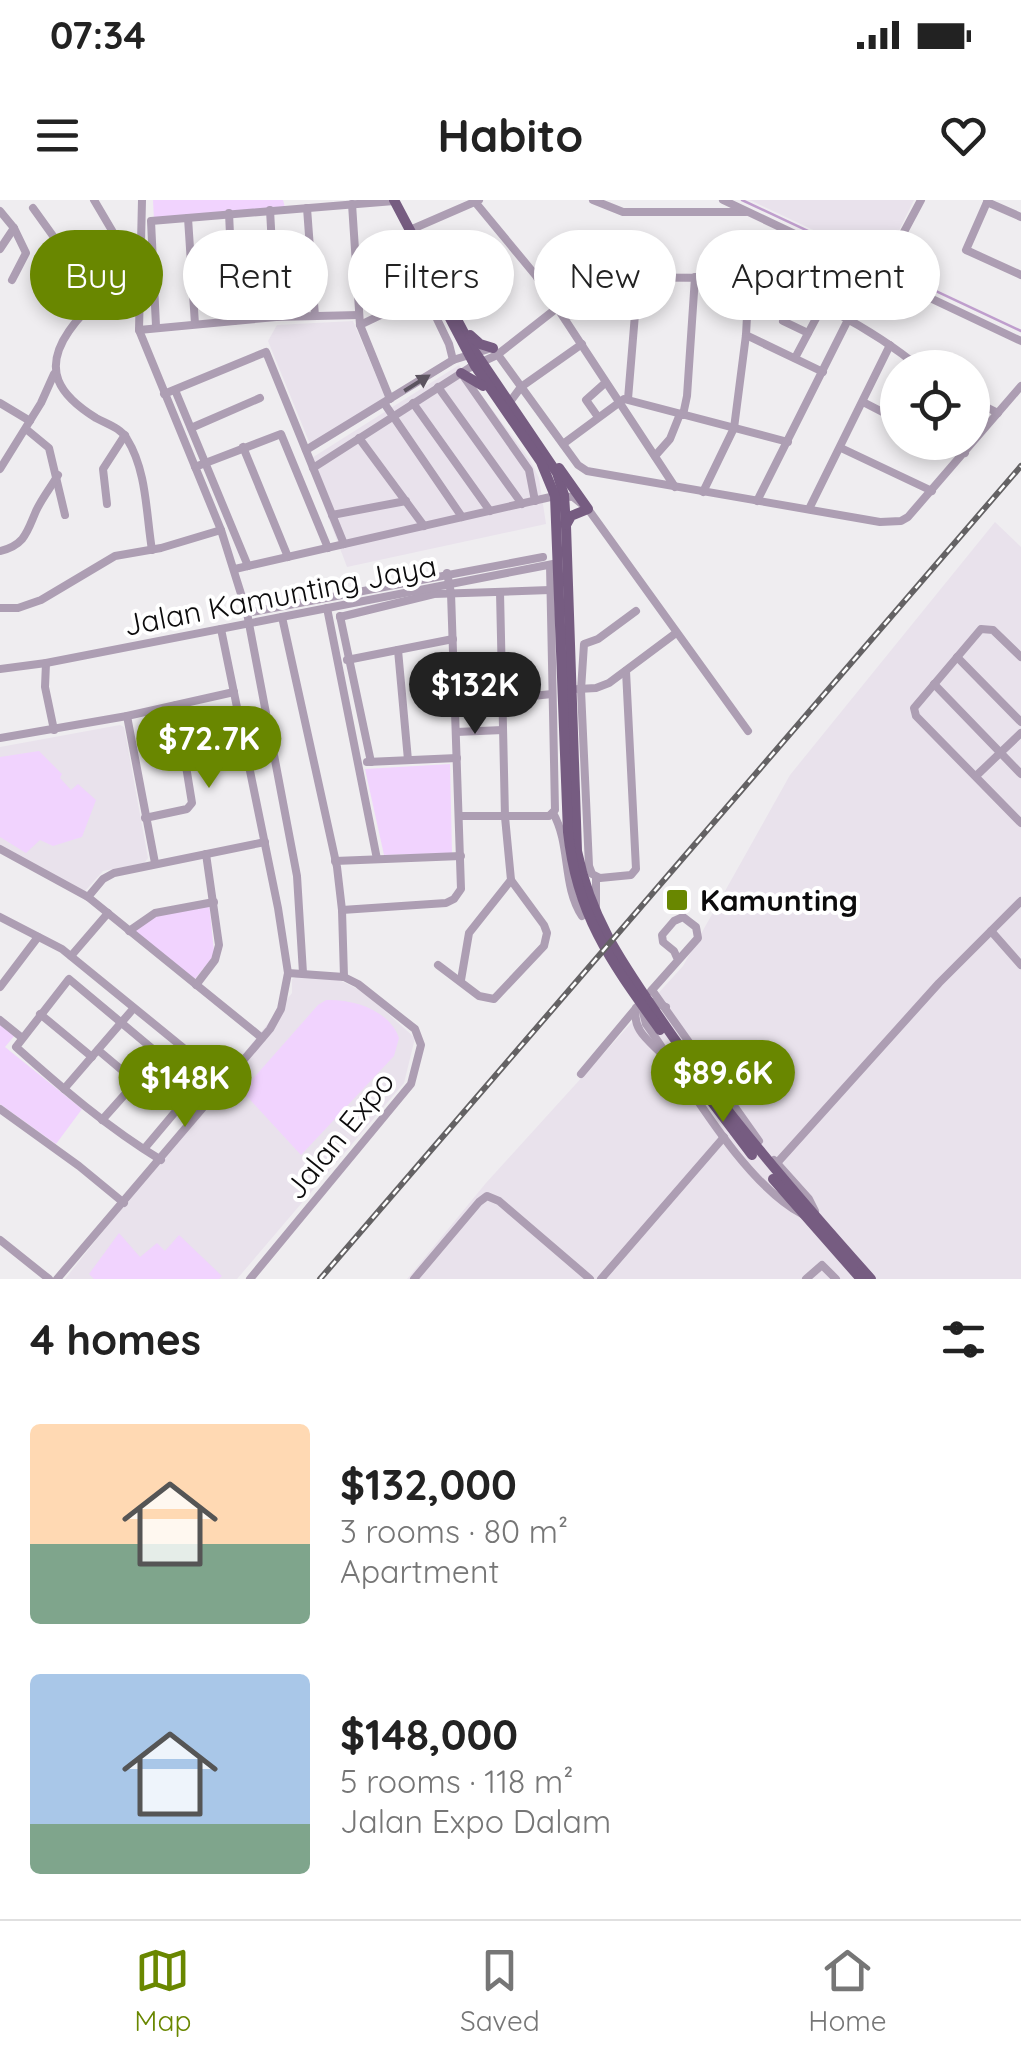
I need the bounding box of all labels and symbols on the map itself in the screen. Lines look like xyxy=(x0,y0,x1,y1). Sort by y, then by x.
one-way arrow xyxy=(403,374,431,392)
street label: Jalan Kamunting Jaya xyxy=(121,546,439,644)
pin: $132K xyxy=(405,652,545,737)
pin: $72.7K xyxy=(128,706,290,791)
place label: Kamunting xyxy=(700,881,858,919)
marker: Kamunting xyxy=(664,887,690,913)
pin: $89.6K xyxy=(642,1040,804,1125)
pin: $148K xyxy=(115,1045,255,1130)
street label: Jalan Expo xyxy=(276,1063,402,1207)

